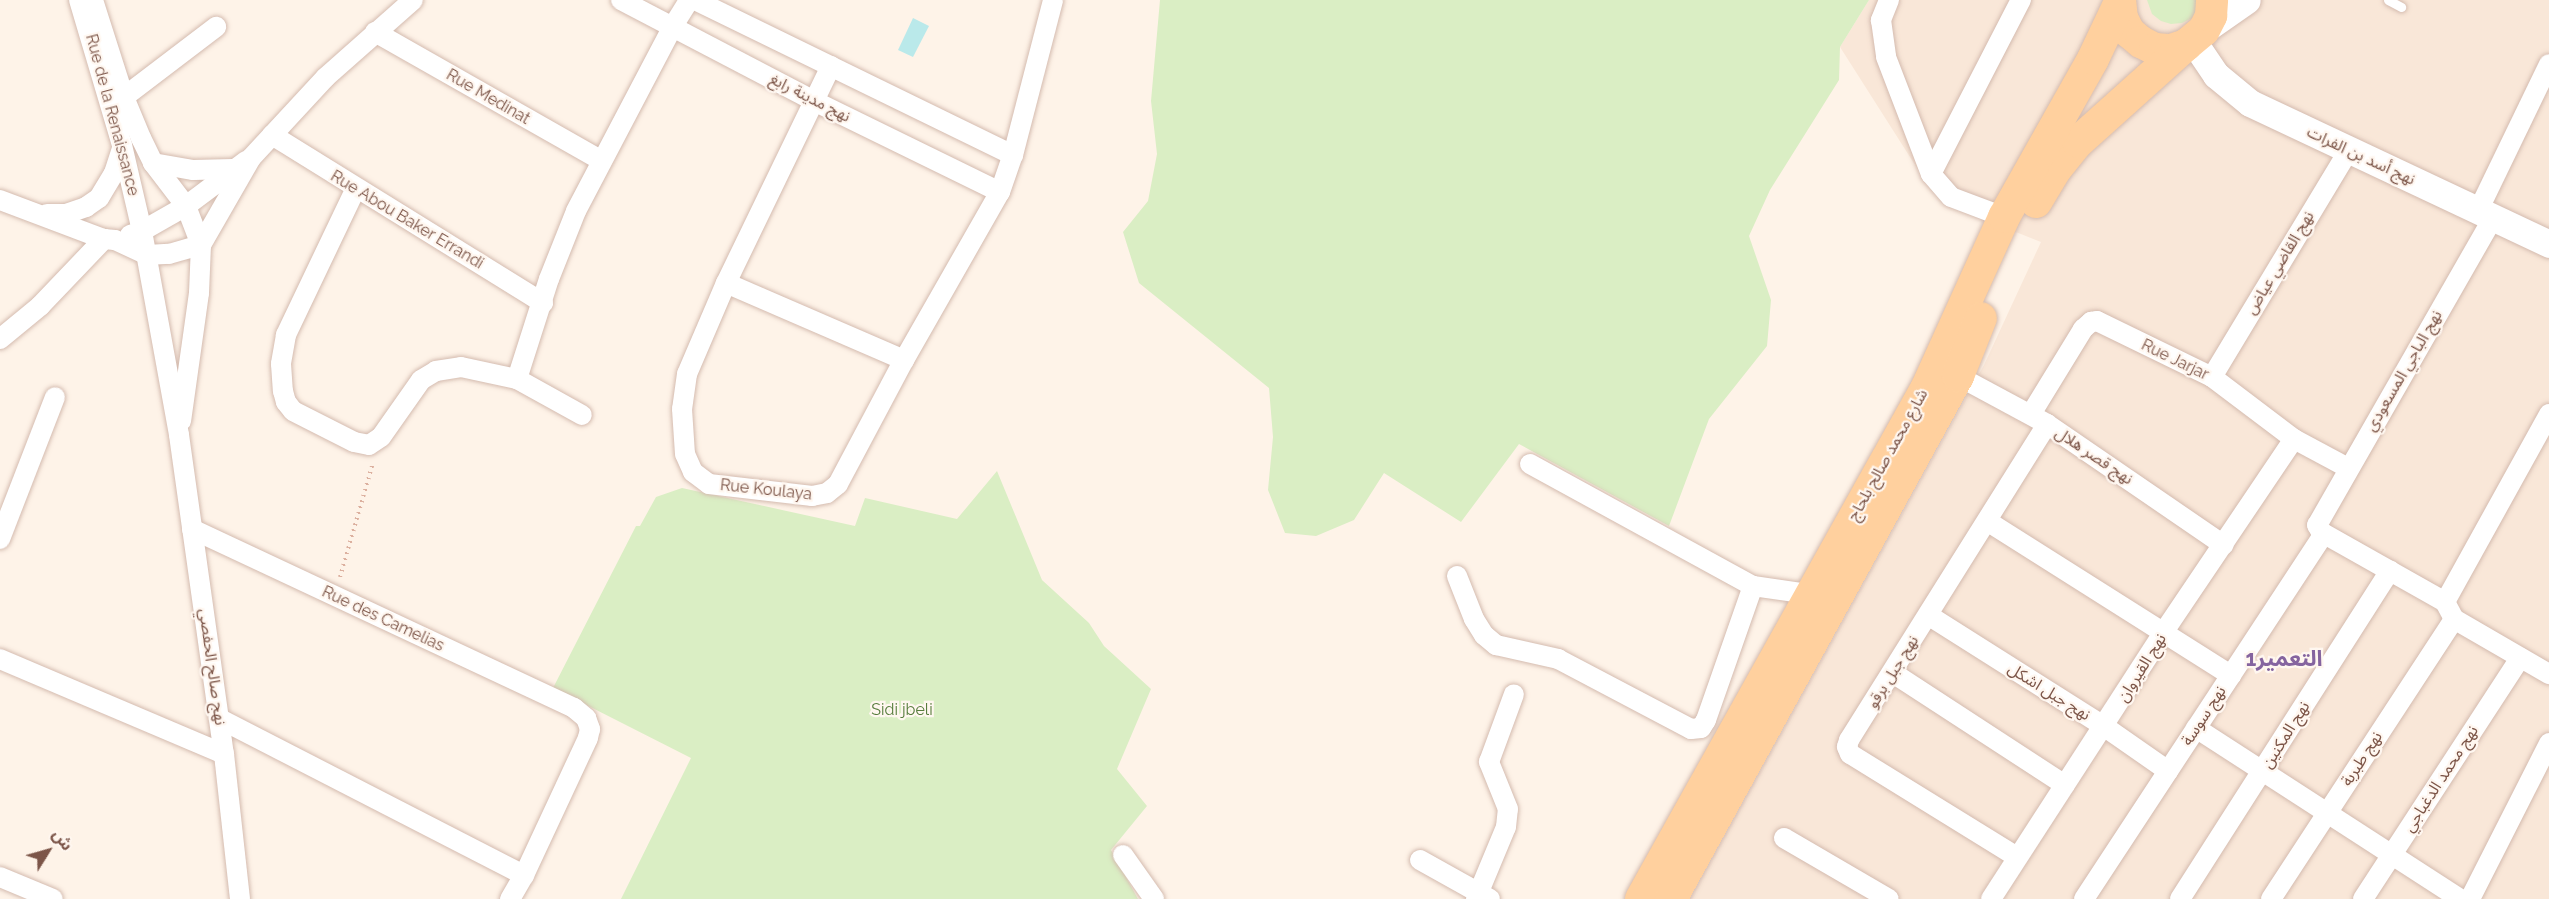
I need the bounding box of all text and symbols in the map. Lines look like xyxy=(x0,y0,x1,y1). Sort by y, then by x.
street label: Rue de la Renaissance xyxy=(81,32,143,198)
street label: Rue Medinat xyxy=(443,65,533,129)
street label: نهج مدينة رابغ xyxy=(766,69,854,127)
street label: نهج أسد بن الفرات xyxy=(2304,123,2418,189)
street label: Rue Abou Baker Errandi xyxy=(327,166,487,274)
street label: نهج القاضي عياض xyxy=(2242,208,2318,318)
street label: نهج الباجي المسعودي xyxy=(2361,307,2447,435)
street label: Rue Jarjar xyxy=(2138,335,2212,385)
street label: شارع محمد صالح بلحاج xyxy=(1844,386,1932,524)
street label: نهج قصر هلال xyxy=(2052,423,2136,489)
street label: Rue Koulaya xyxy=(719,476,813,504)
street label: Rue des Camelias xyxy=(319,582,447,656)
street label: نهج صالح الحفصي xyxy=(194,607,230,727)
street label: نهج القيروان xyxy=(2113,630,2171,706)
street label: نهج جبل برقو xyxy=(1863,632,1923,712)
district label: التعمير1 xyxy=(2245,646,2323,672)
street label: نهج جبل اشكل xyxy=(2004,659,2094,725)
street label: نهج سوسة xyxy=(2178,683,2230,749)
street label: نهج المكنين xyxy=(2258,698,2314,772)
park label: Sidi jbeli xyxy=(871,700,933,720)
street label: نهج محمد الدغباجي xyxy=(2399,722,2483,836)
street label: نهج طبربة xyxy=(2337,728,2387,790)
north arrow xyxy=(18,821,78,881)
text: ش xyxy=(49,825,77,854)

